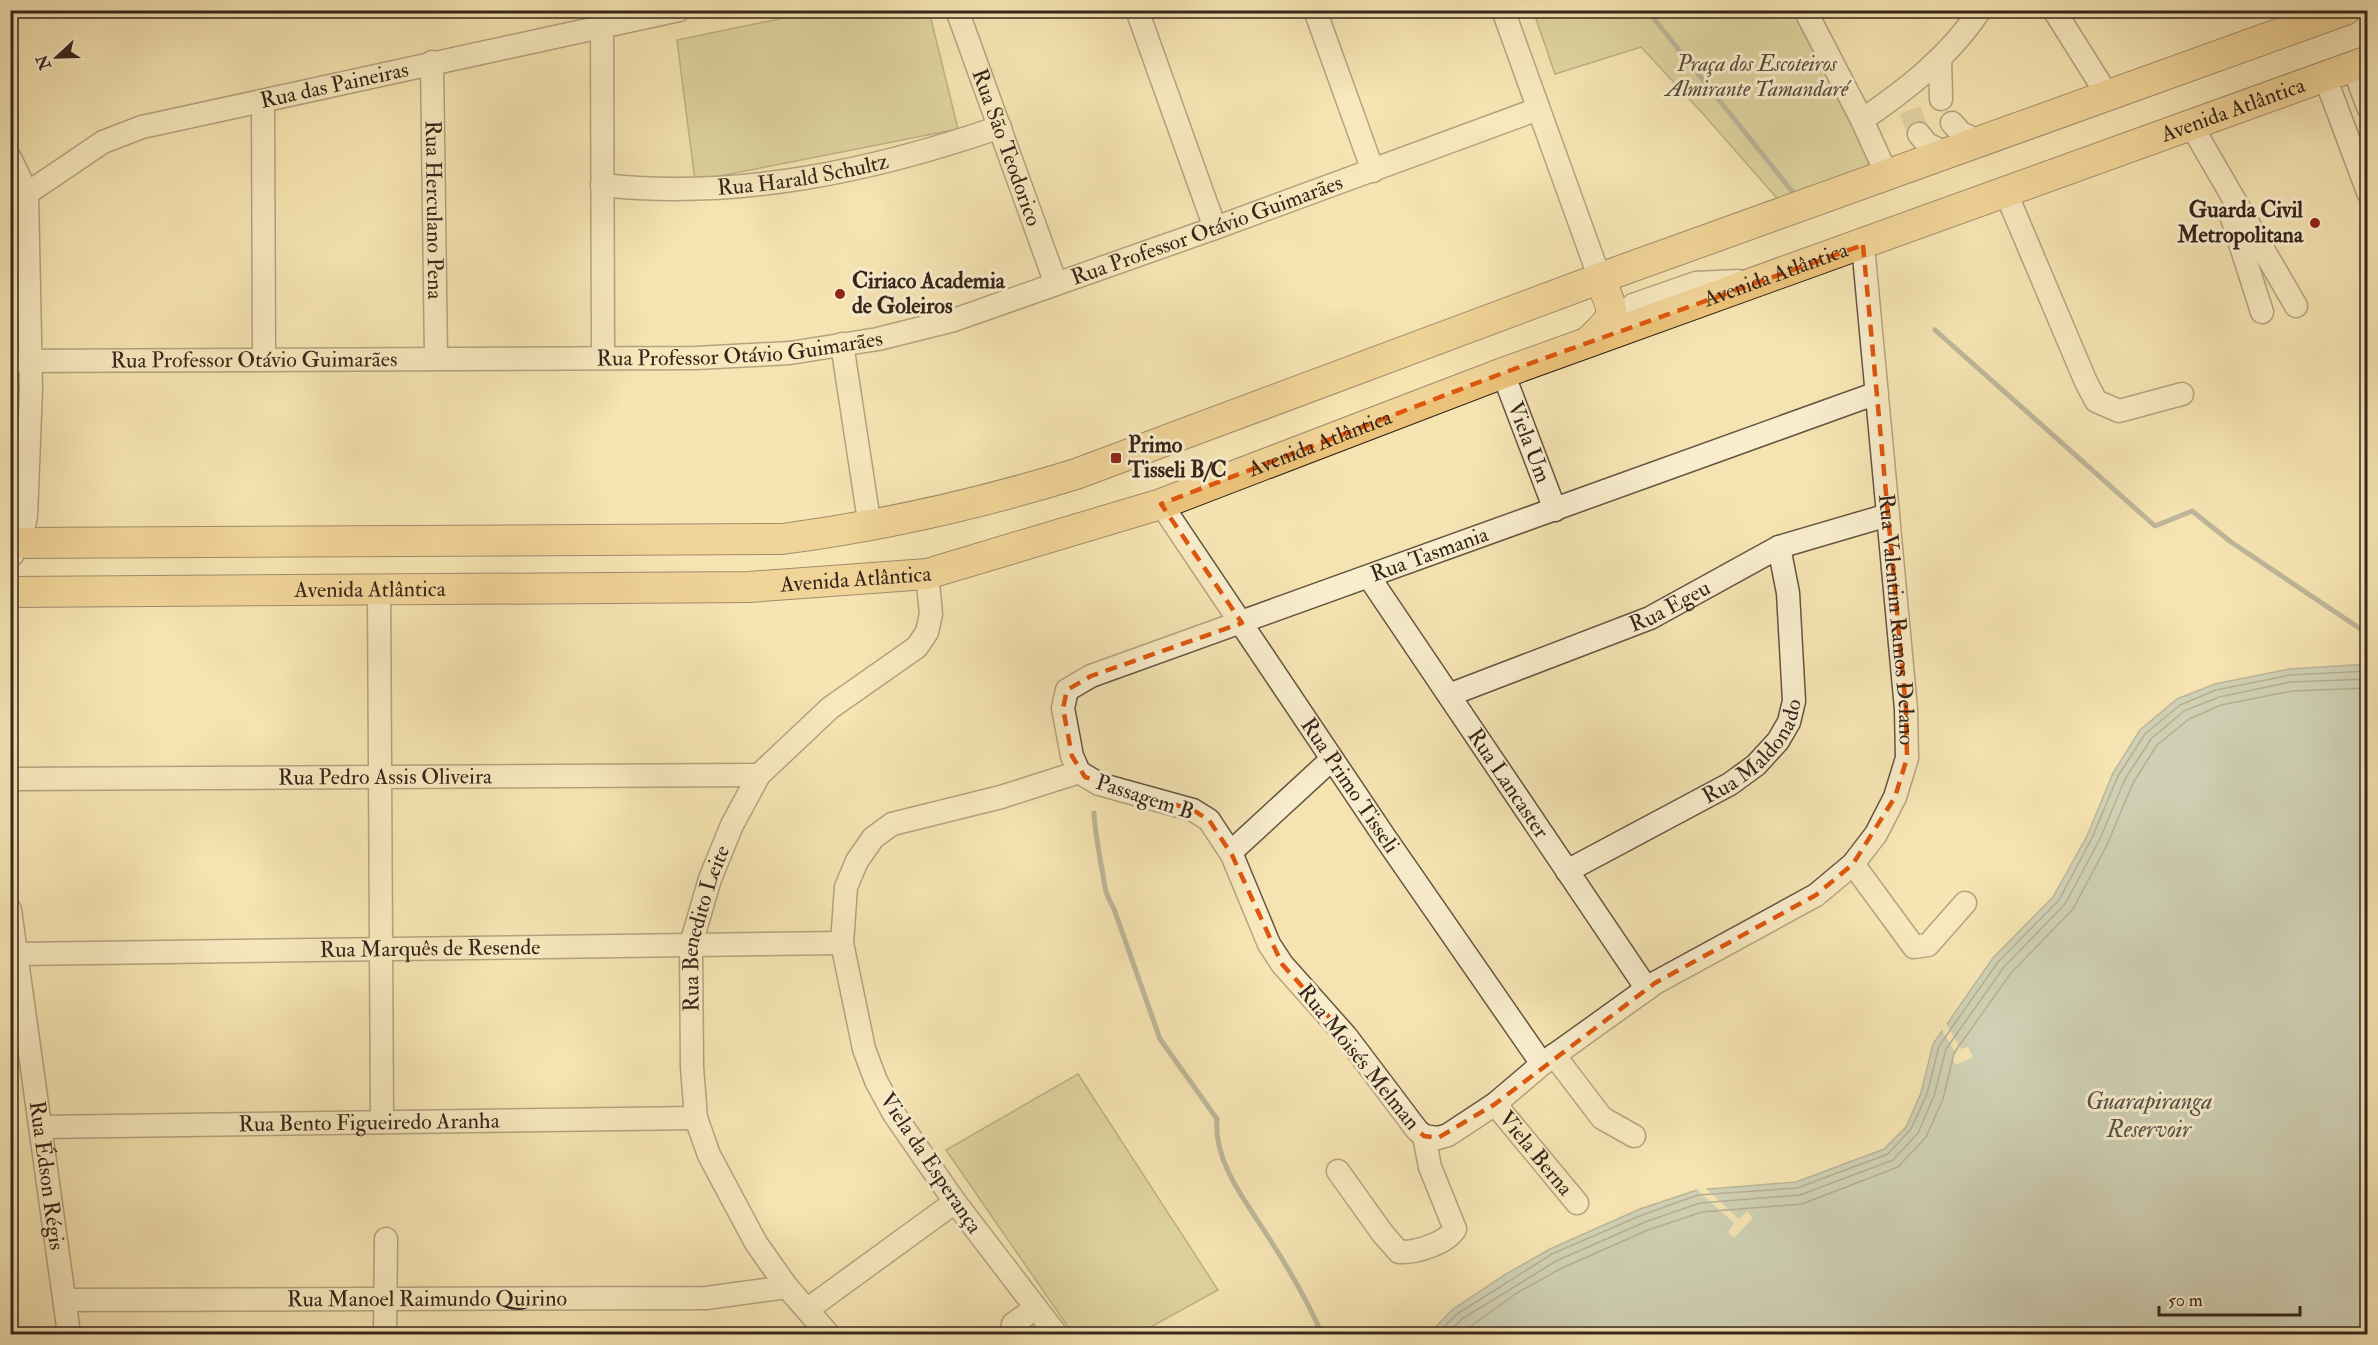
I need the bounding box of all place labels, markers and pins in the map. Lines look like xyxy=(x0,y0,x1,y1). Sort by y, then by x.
place label: Guarda Civil Metropolitana xyxy=(2177,196,2304,250)
marker: Guarda Civil Metropolitana xyxy=(2308,216,2322,230)
place label: Ciriaco Academia de Goleiros xyxy=(852,267,1006,320)
marker: Ciriaco Academia de Goleiros xyxy=(833,287,847,301)
place label: Primo Tisseli B/C xyxy=(1127,431,1227,484)
marker: Primo Tisseli B/C xyxy=(1109,451,1123,465)

